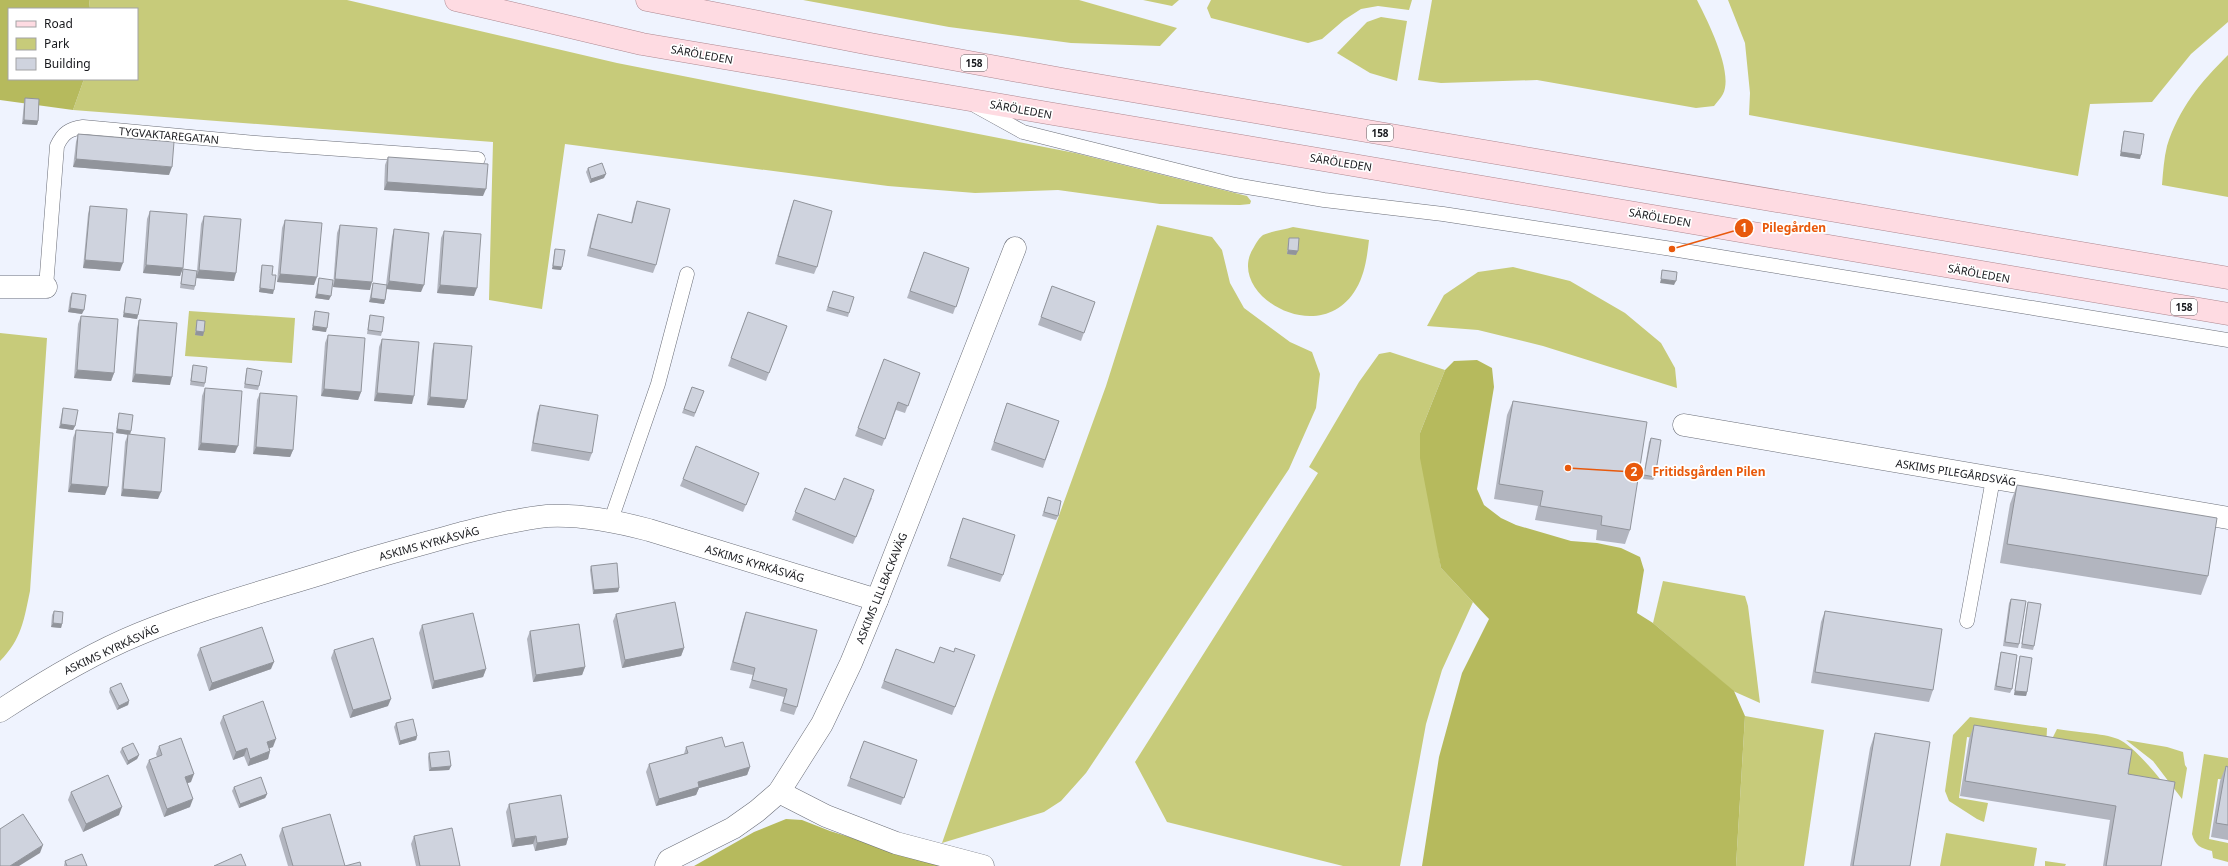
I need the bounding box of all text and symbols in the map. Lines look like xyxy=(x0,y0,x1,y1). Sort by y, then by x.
legend xyxy=(8,8,138,80)
text: Road xyxy=(44,15,73,32)
text: Park xyxy=(44,35,70,52)
street label: SÄRÖLEDEN xyxy=(670,41,734,67)
text: Building xyxy=(44,55,91,72)
road number: 158 xyxy=(961,55,987,71)
street label: SÄRÖLEDEN xyxy=(989,96,1053,122)
street label: TYGVAKTAREGATAN xyxy=(118,123,220,147)
road number: 158 xyxy=(1367,125,1393,141)
street label: SÄRÖLEDEN xyxy=(1309,150,1373,174)
street label: SÄRÖLEDEN xyxy=(1628,204,1692,230)
callout: Pilegården xyxy=(1734,216,1834,240)
text: 1 xyxy=(1741,219,1747,236)
text: Pilegården xyxy=(1762,219,1826,236)
street label: SÄRÖLEDEN xyxy=(1947,260,2011,286)
road number: 158 xyxy=(2171,299,2197,315)
street label: ASKIMS PILEGÅRDSVÄG xyxy=(1895,455,2017,489)
callout: Fritidsgården Pilen xyxy=(1624,460,1773,484)
text: 2 xyxy=(1631,463,1638,480)
text: Fritidsgården Pilen xyxy=(1652,463,1766,480)
street label: ASKIMS KYRKÅSVÄG xyxy=(377,522,481,564)
street label: ASKIMS LILLBACKAVÄG xyxy=(852,530,910,646)
street label: ASKIMS KYRKÅSVÄG xyxy=(703,541,807,585)
street label: ASKIMS KYRKÅSVÄG xyxy=(61,620,161,678)

